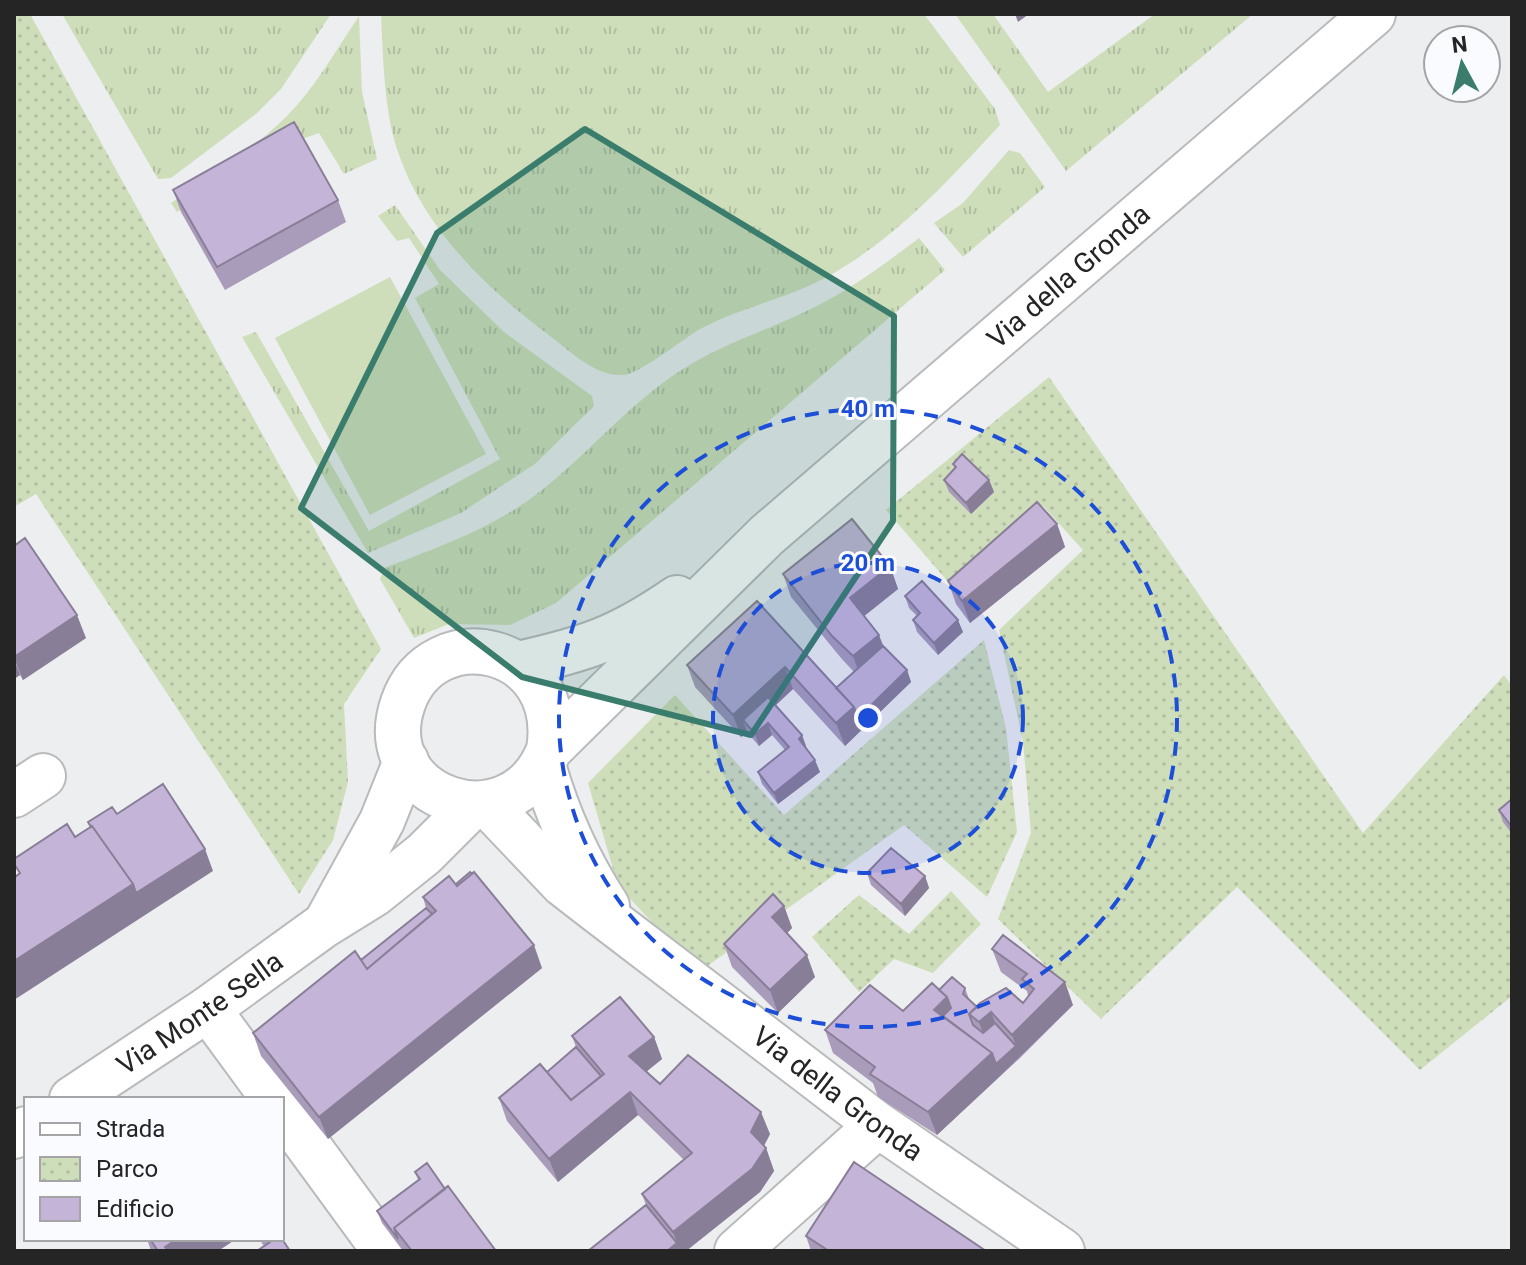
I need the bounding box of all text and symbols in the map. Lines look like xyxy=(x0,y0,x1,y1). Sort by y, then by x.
north arrow xyxy=(1422,24,1502,104)
text: N xyxy=(1450,31,1469,58)
street label: Via della Gronda xyxy=(980,197,1156,355)
text: 40 m xyxy=(841,395,895,423)
text: 20 m xyxy=(841,549,895,577)
centre of rings xyxy=(854,704,882,732)
street label: Via Monte Sella xyxy=(110,944,289,1081)
street label: Via della Gronda xyxy=(746,1019,929,1167)
legend xyxy=(24,1097,284,1241)
text: Strada xyxy=(96,1115,165,1143)
text: Parco xyxy=(96,1155,158,1183)
text: Edificio xyxy=(96,1195,174,1223)

